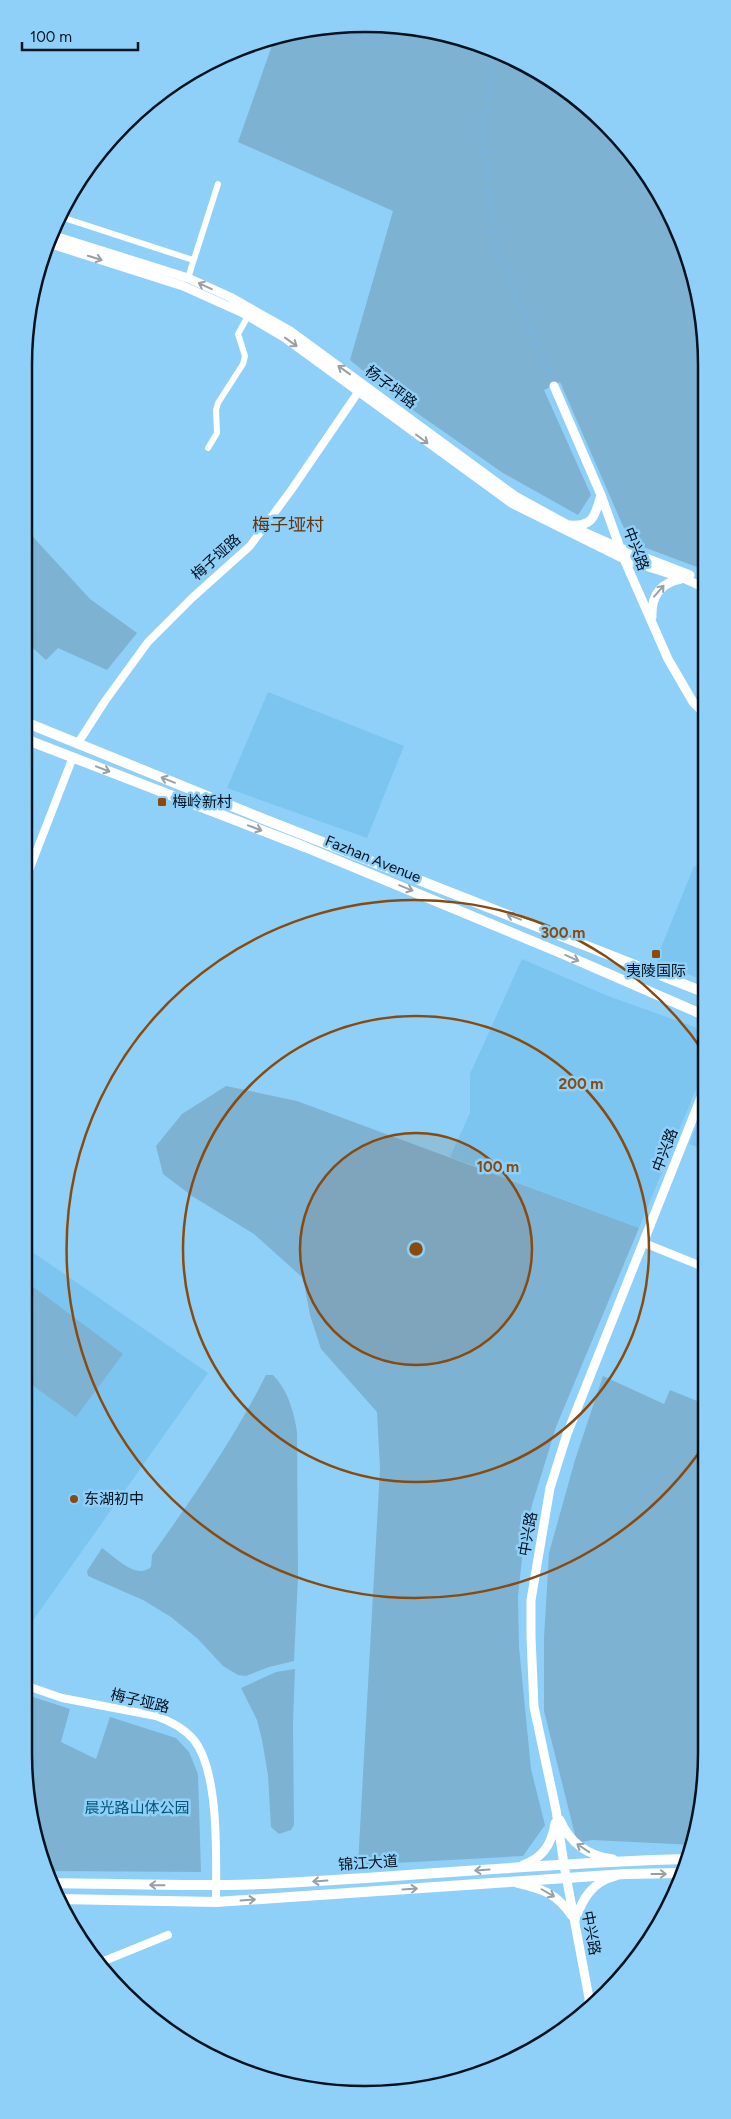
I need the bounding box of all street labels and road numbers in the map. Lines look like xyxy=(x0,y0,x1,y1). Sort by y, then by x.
street label: 杨子坪路 xyxy=(362,362,420,412)
street label: 中兴路 xyxy=(620,525,652,573)
street label: 梅子垭路 xyxy=(188,530,244,584)
street label: Fazhan Avenue xyxy=(322,832,424,886)
street label: 中兴路 xyxy=(649,1126,681,1174)
street label: 中兴路 xyxy=(515,1510,541,1558)
street label: 梅子垭路 xyxy=(109,1685,171,1717)
street label: 锦江大道 xyxy=(337,1852,399,1874)
street label: 中兴路 xyxy=(578,1909,604,1957)

